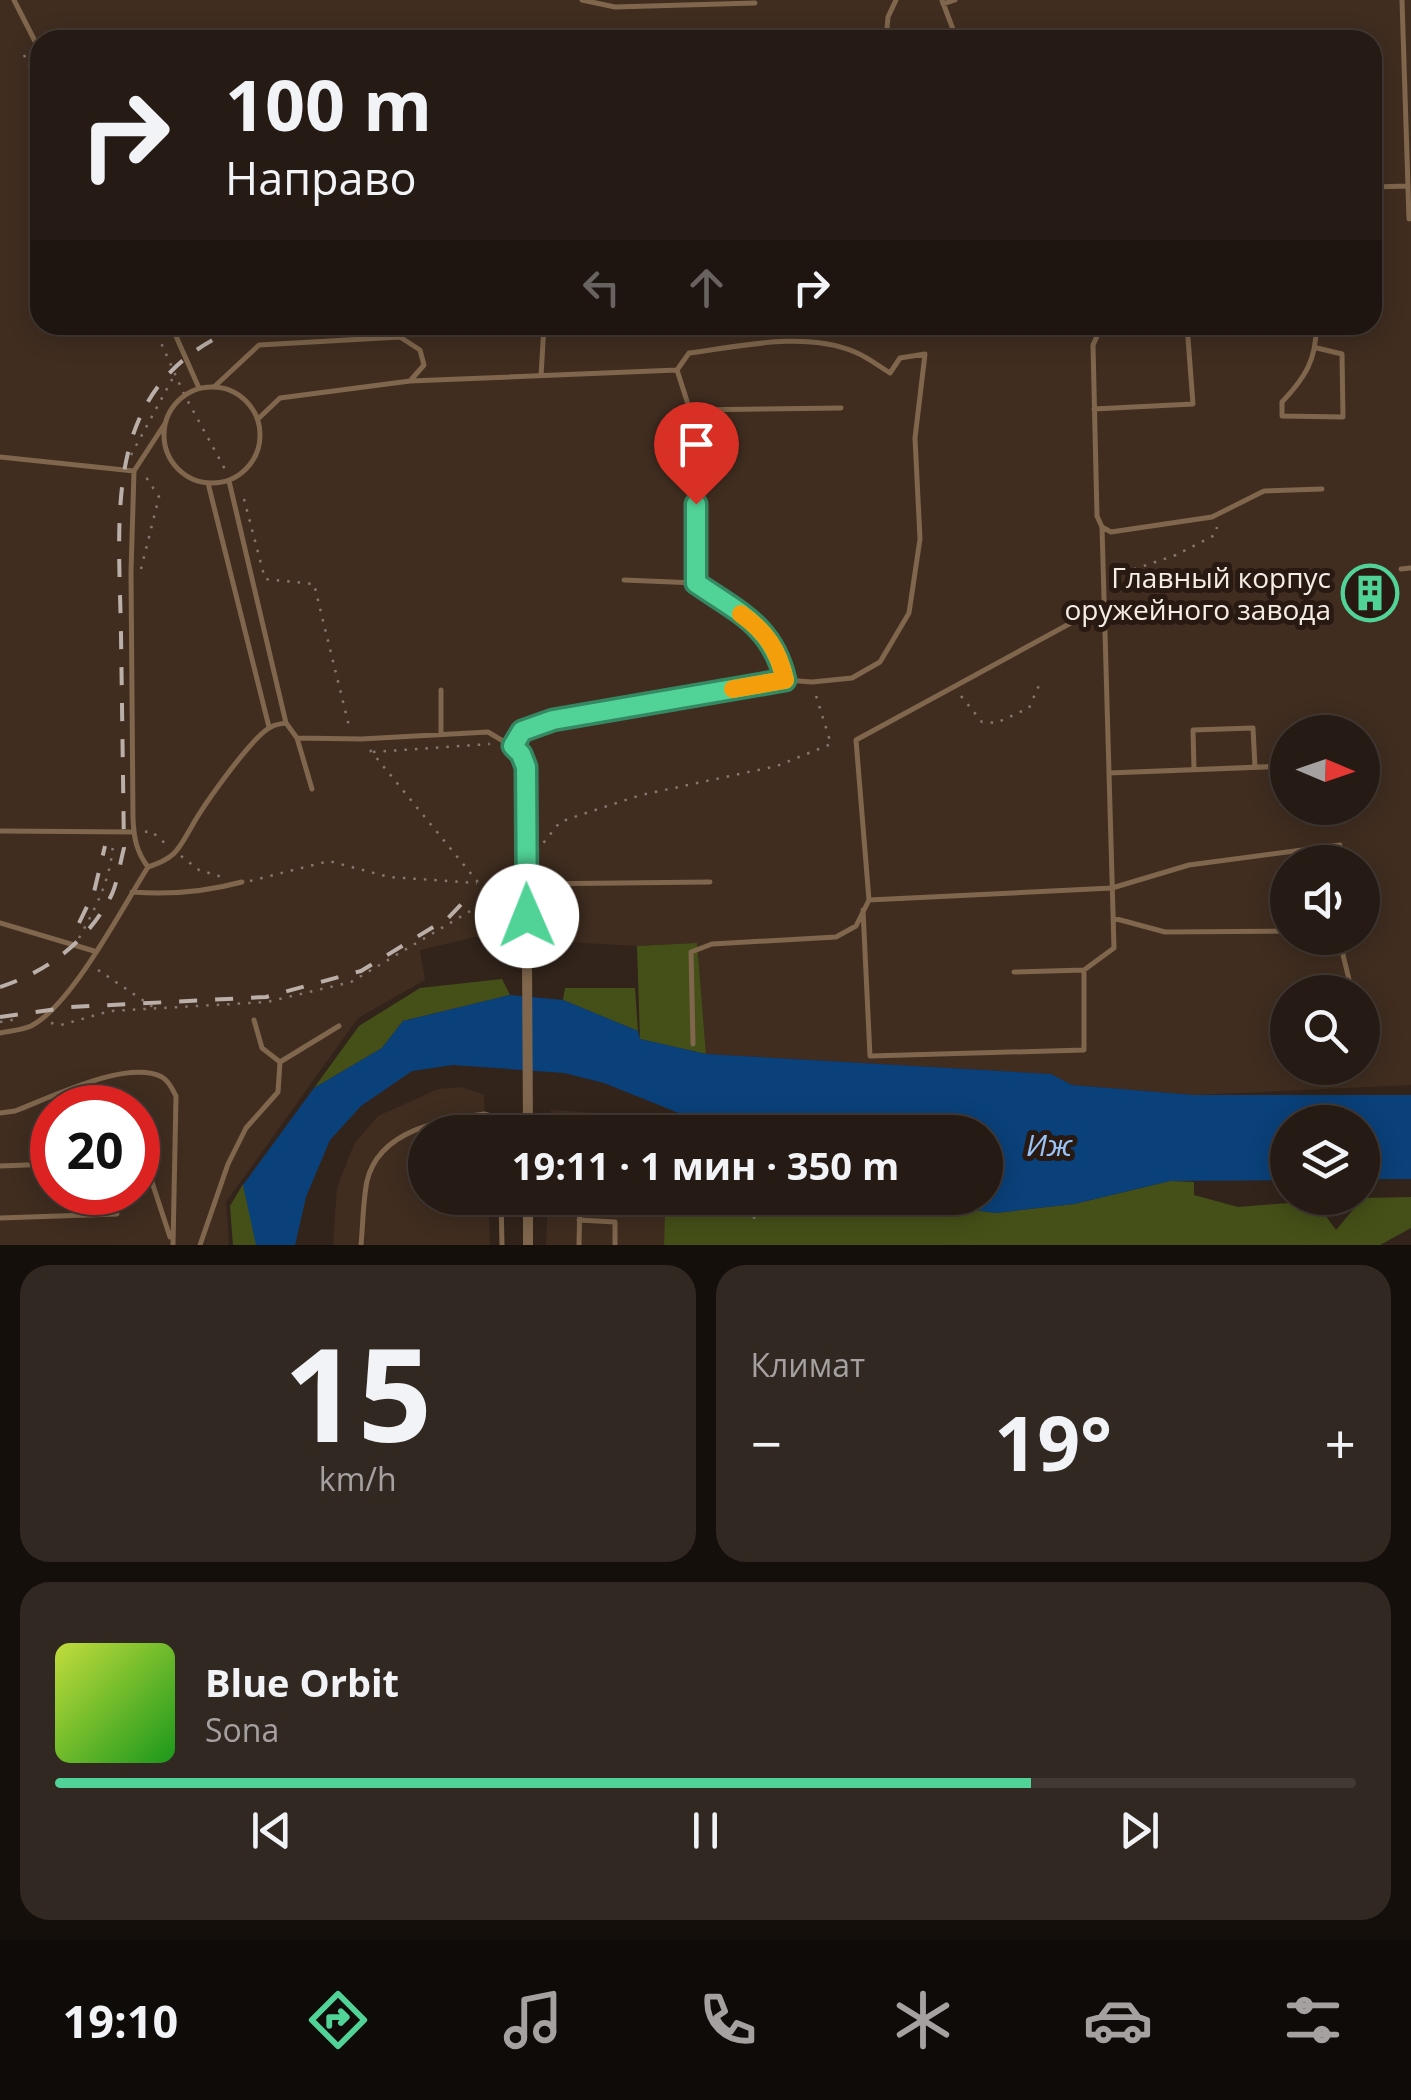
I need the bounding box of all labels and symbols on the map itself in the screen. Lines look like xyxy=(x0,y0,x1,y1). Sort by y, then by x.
pin xyxy=(654,402,739,505)
place label: Главный корпус оружейного завода xyxy=(1064,558,1331,628)
building icon: Главный корпус оружейного завода xyxy=(1340,563,1400,623)
north arrow xyxy=(1270,715,1380,825)
position arrow xyxy=(475,864,579,968)
speed limit sign: 20 xyxy=(30,1085,160,1215)
water label: Иж xyxy=(1026,1124,1073,1165)

